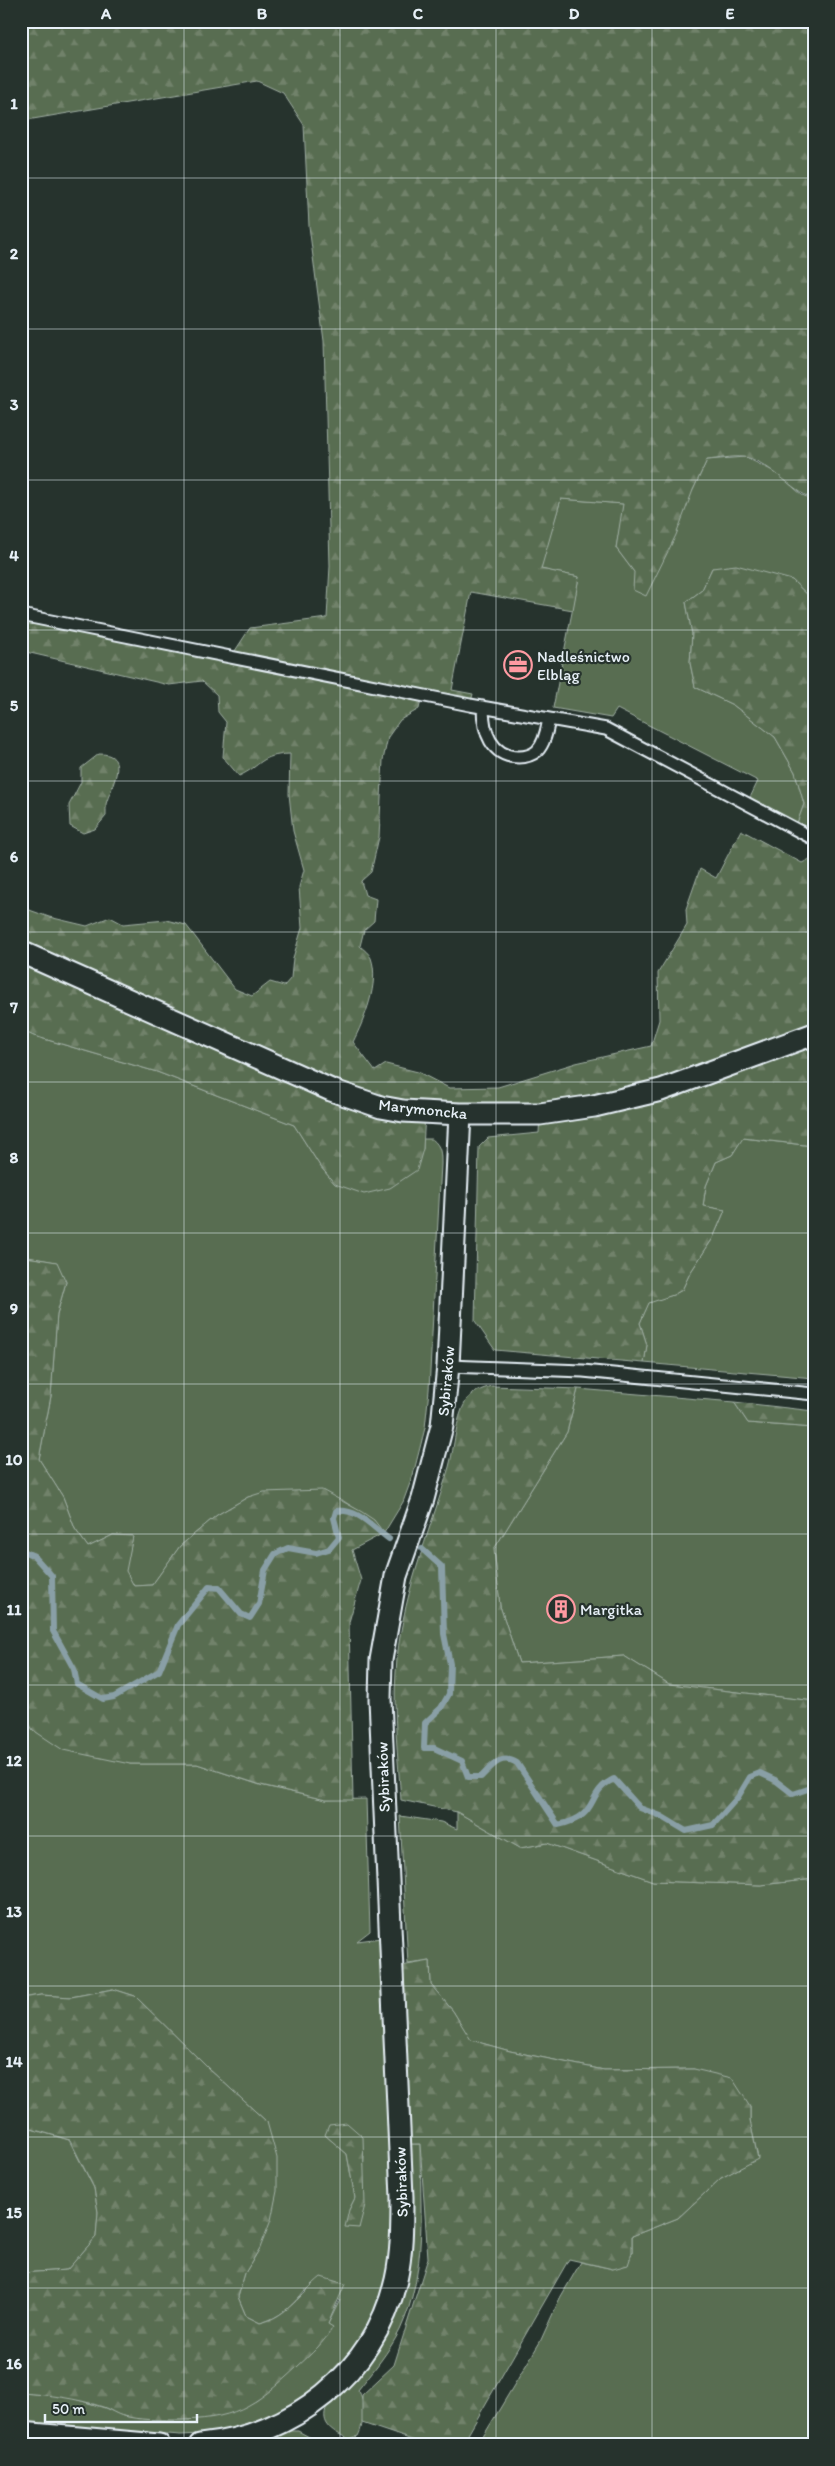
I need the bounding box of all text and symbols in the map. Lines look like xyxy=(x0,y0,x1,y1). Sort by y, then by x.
text: A xyxy=(100,4,112,23)
text: B xyxy=(257,4,268,23)
text: C xyxy=(413,4,424,23)
text: D xyxy=(569,4,580,23)
text: E xyxy=(726,4,735,23)
text: 1 xyxy=(10,94,18,113)
text: 2 xyxy=(10,244,19,263)
text: 3 xyxy=(10,395,19,414)
text: 4 xyxy=(9,546,19,565)
place label: Nadleśnictwo Elbląg xyxy=(537,647,630,684)
office icon: Nadleśnictwo Elbląg xyxy=(503,650,533,680)
text: 5 xyxy=(10,696,19,715)
text: 6 xyxy=(10,847,19,866)
text: 7 xyxy=(9,998,18,1017)
street label: Marymoncka xyxy=(378,1095,469,1123)
text: 8 xyxy=(10,1148,19,1167)
text: 9 xyxy=(10,1299,18,1318)
street label: Sybiraków xyxy=(433,1345,459,1417)
text: 10 xyxy=(5,1450,23,1469)
building icon: Margitka xyxy=(546,1594,576,1624)
text: 11 xyxy=(7,1600,22,1619)
place label: Margitka xyxy=(580,1600,643,1619)
street label: Sybiraków xyxy=(372,1741,394,1813)
text: 12 xyxy=(6,1751,23,1770)
text: 13 xyxy=(6,1902,22,1921)
text: 14 xyxy=(5,2052,23,2071)
street label: Sybiraków xyxy=(390,2146,412,2218)
text: 15 xyxy=(6,2203,23,2222)
text: 16 xyxy=(6,2354,22,2373)
scale bar xyxy=(45,2391,198,2423)
text: 50 m xyxy=(52,2400,85,2418)

